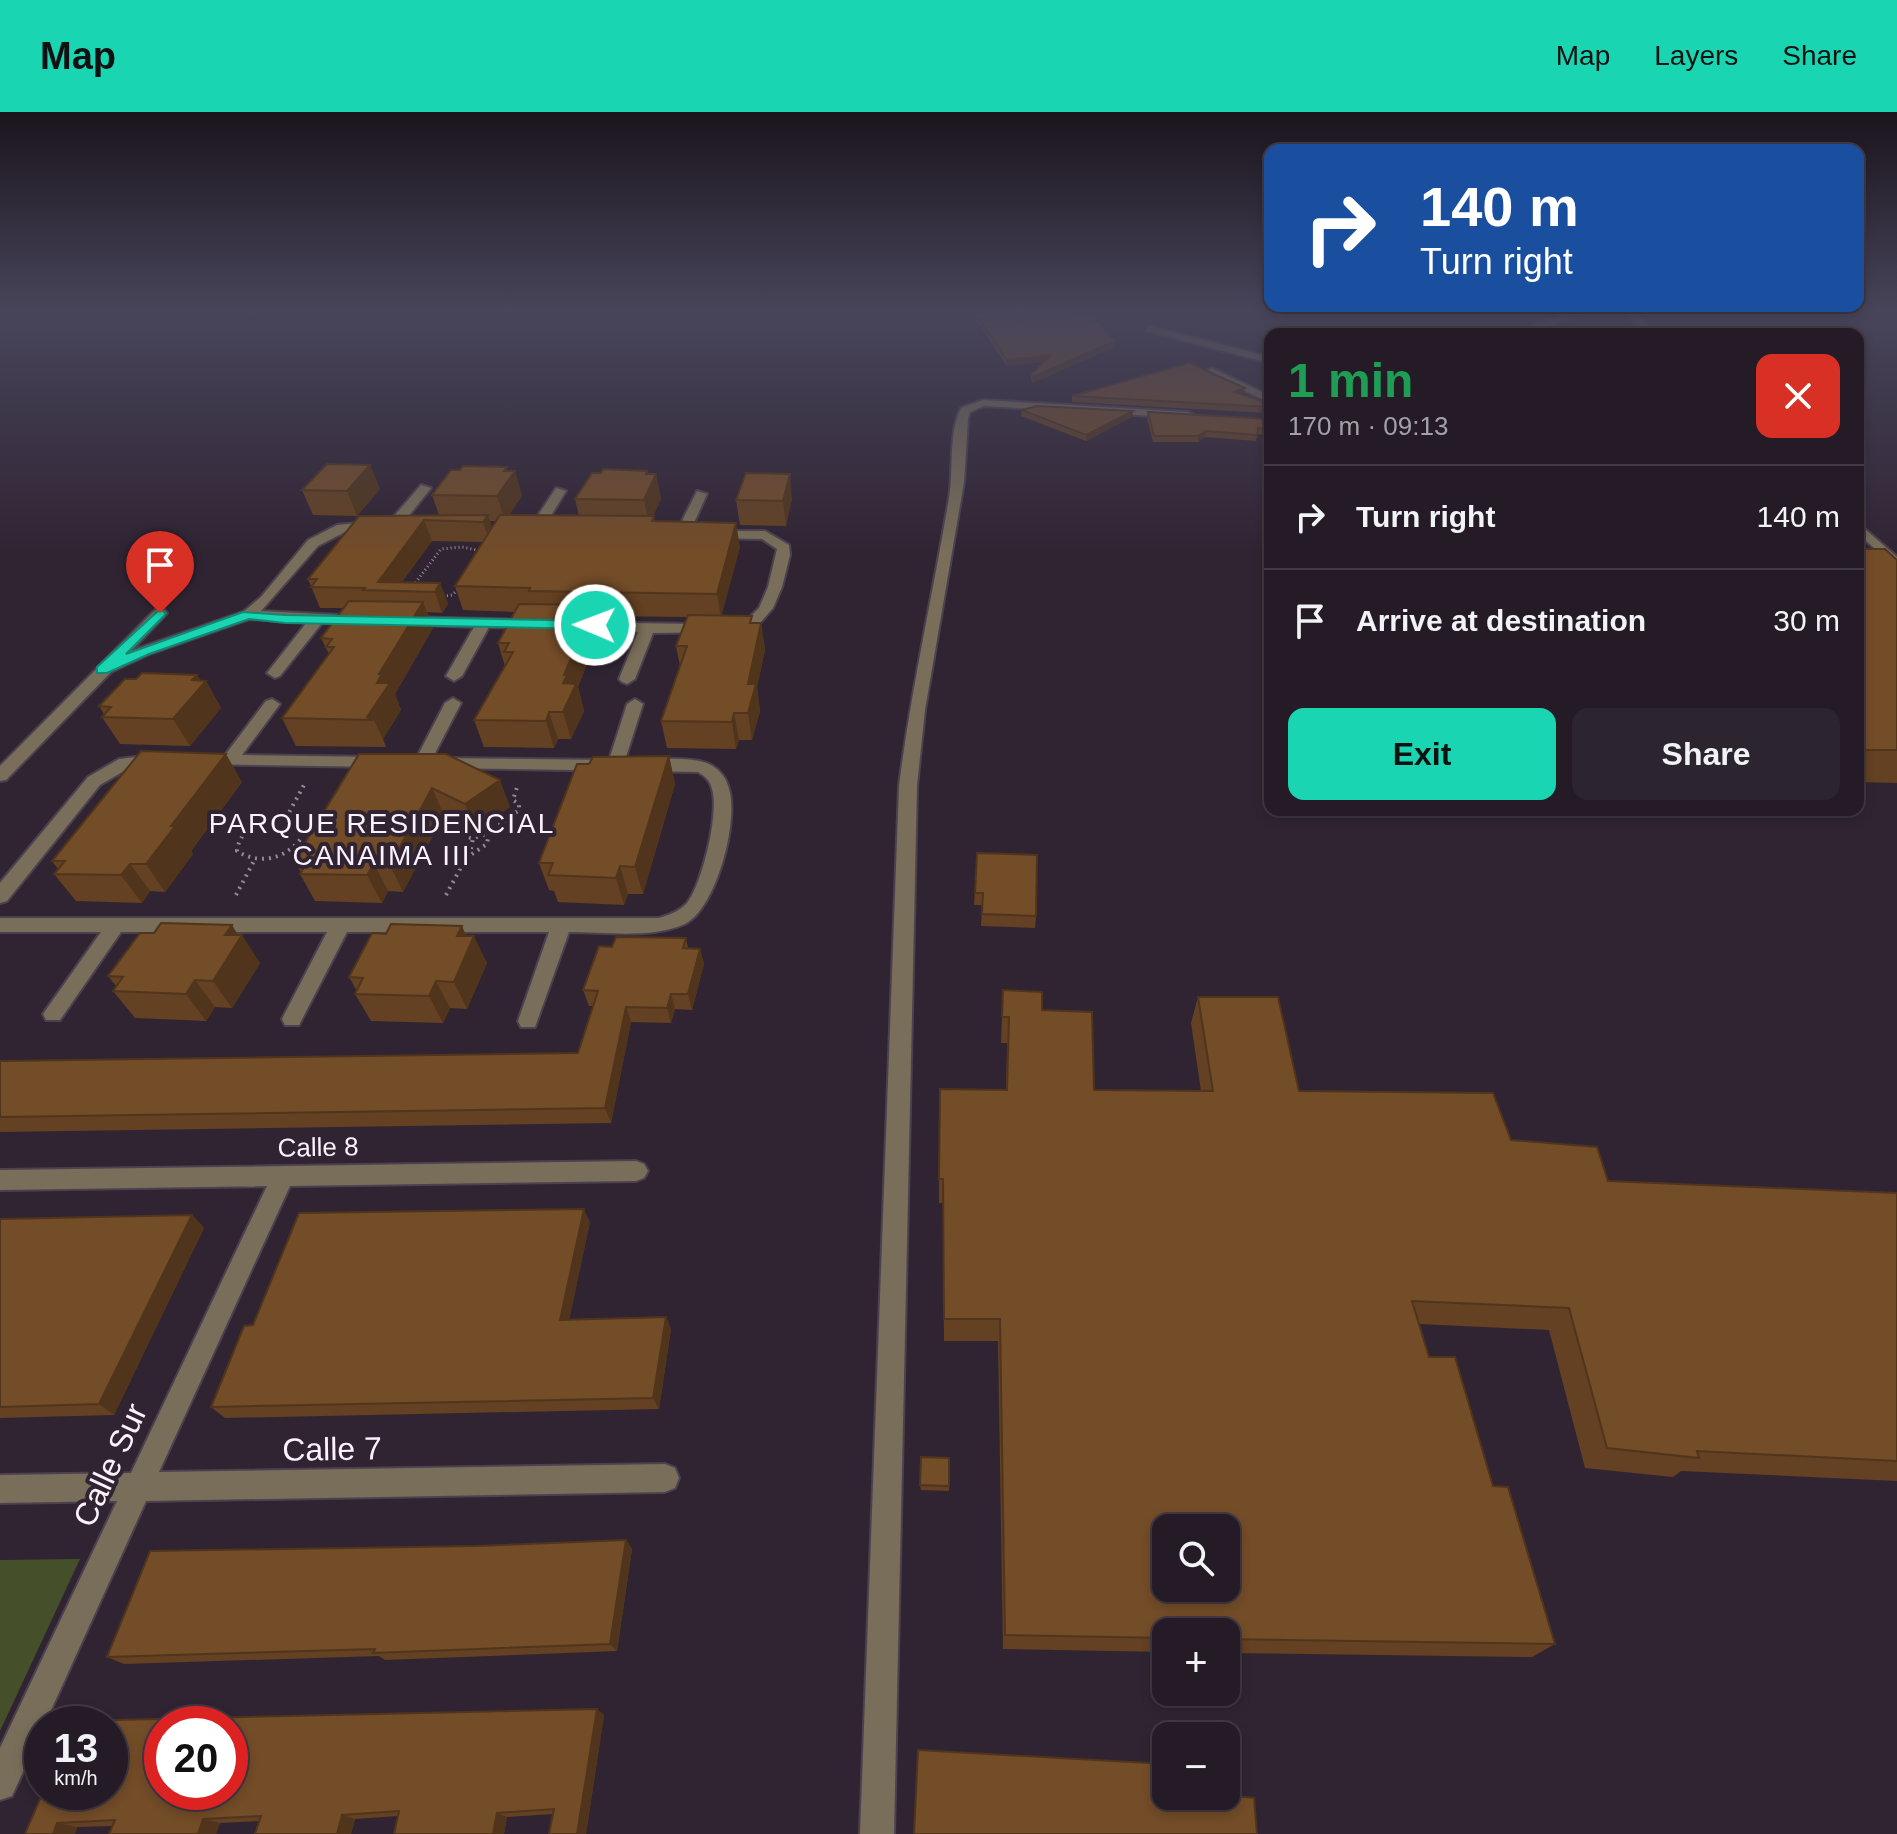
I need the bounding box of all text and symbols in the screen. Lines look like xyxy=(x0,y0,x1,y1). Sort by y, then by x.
text: Map xyxy=(40,35,116,77)
text: Map xyxy=(1556,40,1610,71)
text: Layers xyxy=(1654,40,1738,71)
text: Share xyxy=(1782,40,1857,71)
text: 140 m xyxy=(1420,175,1579,238)
icon: right xyxy=(1288,176,1392,280)
text: Turn right xyxy=(1420,241,1573,282)
text: 1 min xyxy=(1288,354,1413,407)
button: close xyxy=(1756,354,1840,438)
text: 170 m · 09:13 xyxy=(1288,411,1448,441)
icon: right xyxy=(1288,495,1332,539)
text: Turn right xyxy=(1356,500,1495,533)
text: 140 m xyxy=(1757,500,1840,533)
pin xyxy=(126,531,194,613)
icon: arrive xyxy=(138,543,182,587)
position arrow xyxy=(553,583,637,667)
icon: arrive xyxy=(1288,599,1332,643)
text: Arrive at destination xyxy=(1356,604,1646,637)
text: 30 m xyxy=(1773,604,1840,637)
button: Exit xyxy=(1288,708,1556,800)
button: Share xyxy=(1572,708,1840,800)
district label: PARQUE RESIDENCIAL CANAIMA III xyxy=(209,808,555,871)
street label: Calle 8 xyxy=(277,1131,359,1163)
street label: Calle Sur xyxy=(66,1397,154,1532)
street label: Calle 7 xyxy=(282,1430,382,1468)
map controls xyxy=(1152,1514,1240,1810)
button: search xyxy=(1152,1514,1240,1602)
button: + xyxy=(1152,1618,1240,1706)
speed limit sign: 20 xyxy=(144,1706,248,1810)
button: − xyxy=(1152,1722,1240,1810)
text: 13 xyxy=(54,1726,98,1770)
text: km/h xyxy=(54,1767,98,1789)

